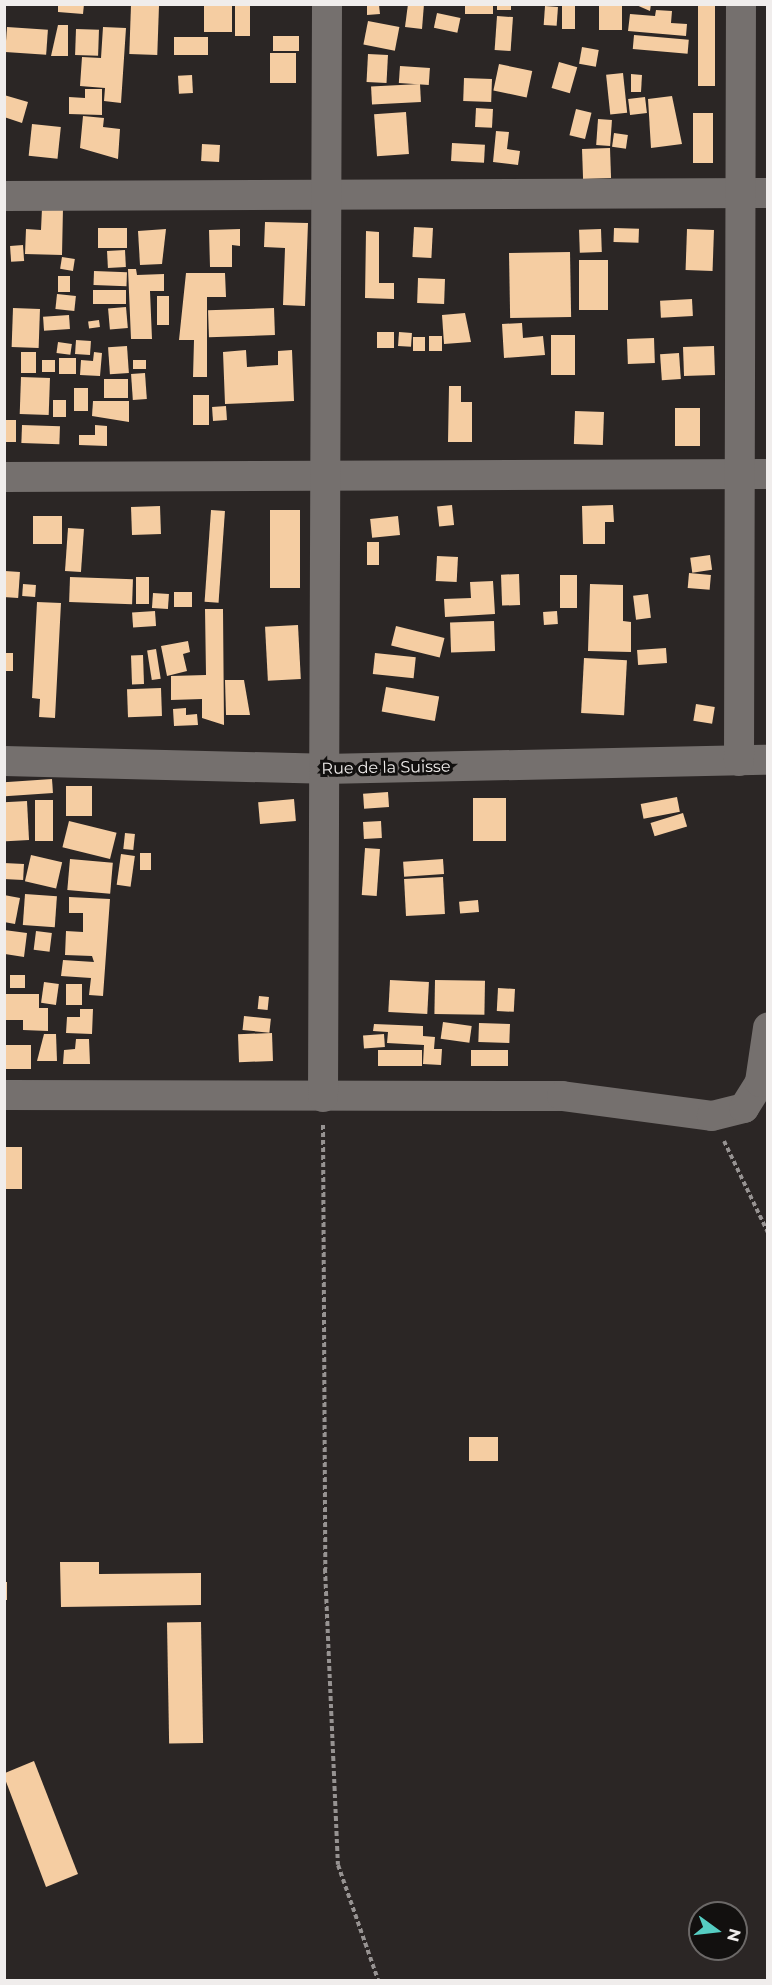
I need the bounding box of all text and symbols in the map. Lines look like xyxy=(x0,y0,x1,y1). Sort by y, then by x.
street label: Rue de la Suisse xyxy=(321,757,451,779)
north arrow xyxy=(688,1901,748,1961)
text: N xyxy=(723,1927,745,1944)

